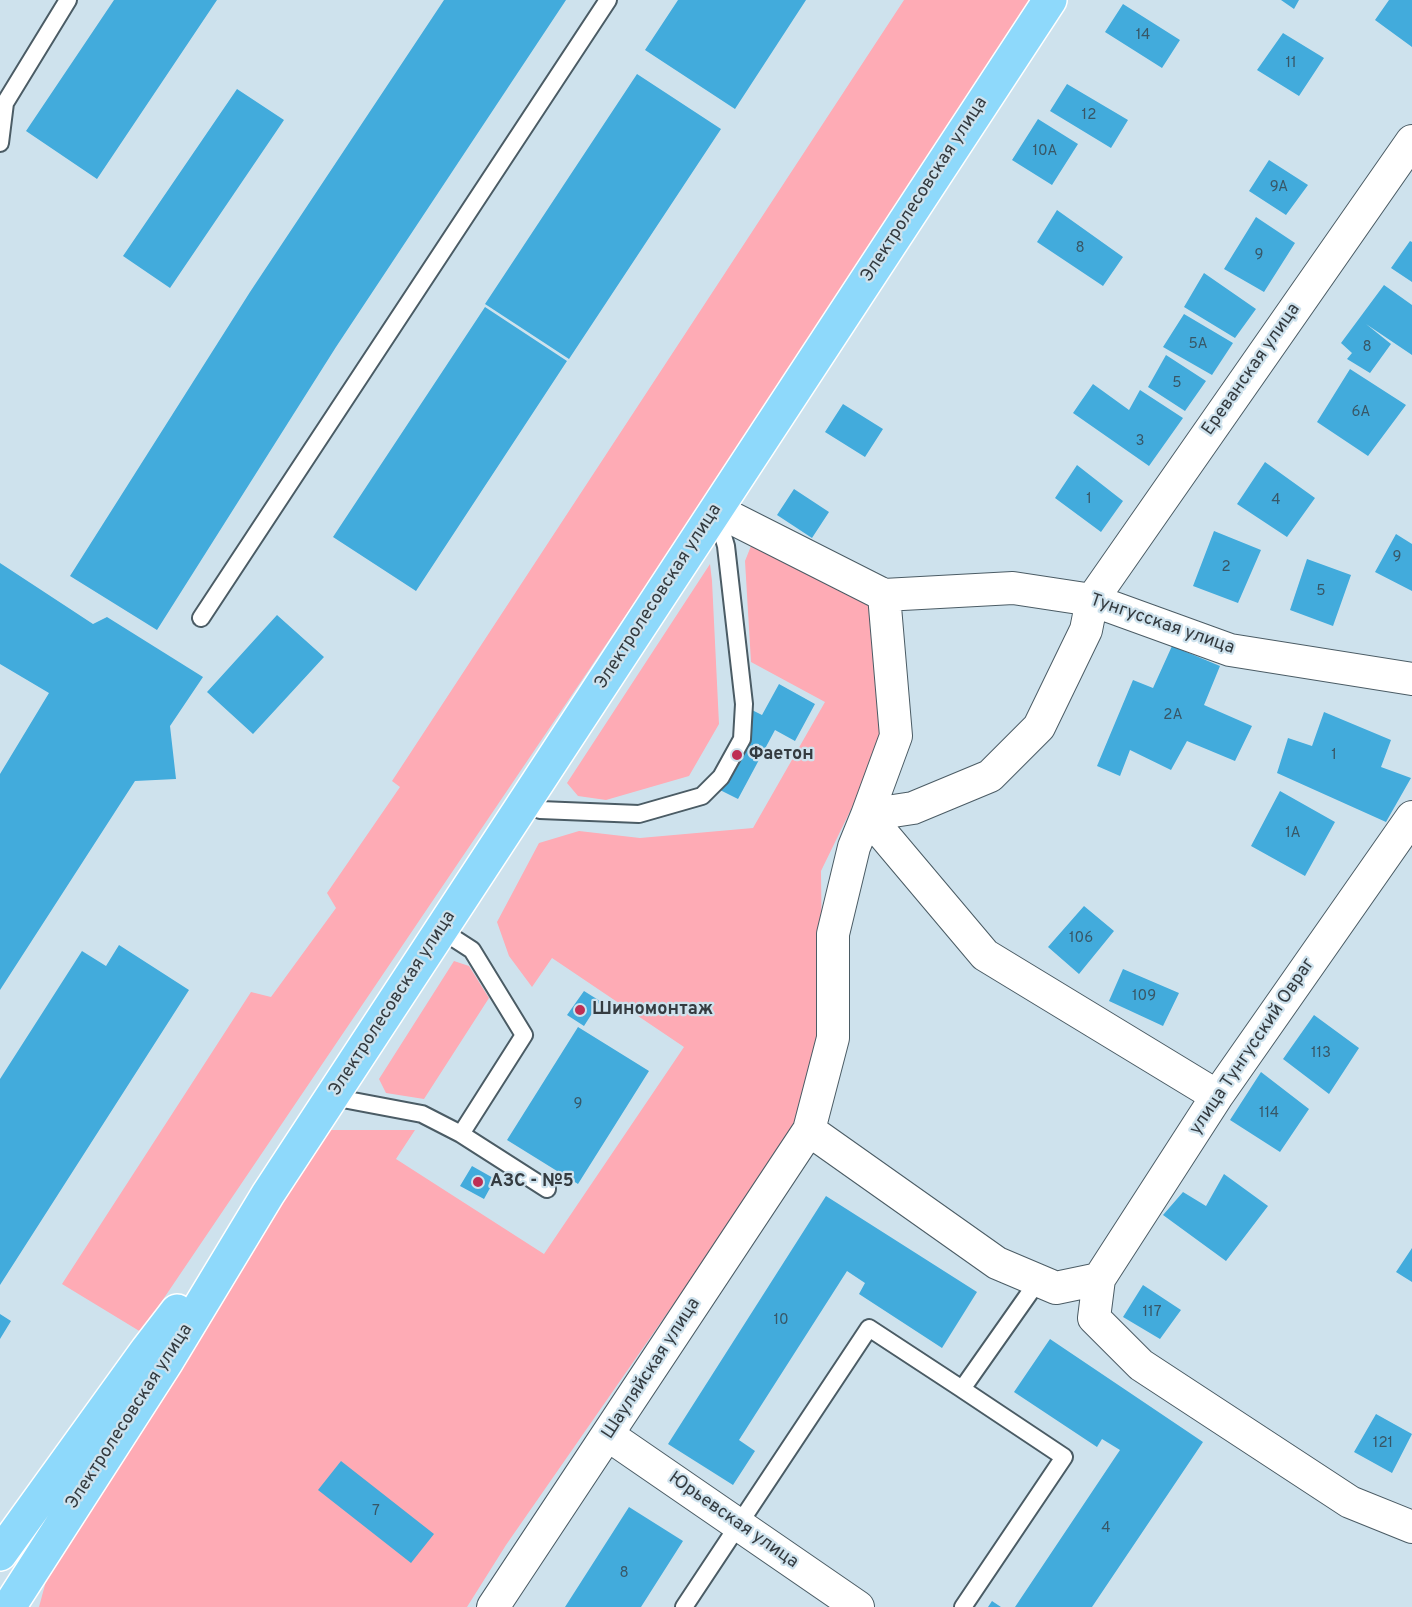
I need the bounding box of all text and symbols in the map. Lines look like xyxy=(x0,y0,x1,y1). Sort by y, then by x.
house number: 14 xyxy=(1136,27,1150,45)
house number: 11 xyxy=(1285,55,1297,73)
street label: Электролесовская улица xyxy=(857,94,993,286)
house number: 12 xyxy=(1082,107,1096,125)
house number: 10А xyxy=(1033,143,1057,161)
house number: 9А xyxy=(1270,179,1288,197)
house number: 8 xyxy=(1075,240,1085,258)
house number: 9 xyxy=(1255,247,1263,265)
street label: Ереванская улица xyxy=(1198,300,1306,440)
house number: 5А xyxy=(1188,336,1208,354)
house number: 8 xyxy=(1362,339,1372,357)
house number: 5 xyxy=(1172,375,1182,393)
house number: 6А xyxy=(1352,404,1370,422)
house number: 3 xyxy=(1135,433,1145,451)
house number: 1 xyxy=(1086,491,1092,509)
house number: 4 xyxy=(1271,492,1281,510)
street label: Электролесовская улица xyxy=(591,501,727,693)
house number: 9 xyxy=(1393,549,1401,567)
house number: 2 xyxy=(1221,559,1231,577)
house number: 5 xyxy=(1316,583,1326,601)
street label: Тунгусская улица xyxy=(1087,590,1237,660)
house number: 2А xyxy=(1163,707,1183,725)
place label: Фаетон xyxy=(749,744,814,766)
house number: 1 xyxy=(1331,747,1337,765)
marker: Фаетон xyxy=(730,748,744,762)
house number: 1А xyxy=(1285,825,1301,843)
street label: Электролесовская улица xyxy=(325,908,461,1100)
house number: 106 xyxy=(1069,930,1093,948)
street label: улица Тунгусский Овраг xyxy=(1186,955,1320,1139)
house number: 109 xyxy=(1132,988,1156,1006)
place label: Шиномонтаж xyxy=(592,999,713,1021)
marker: Шиномонтаж xyxy=(573,1003,587,1017)
house number: 113 xyxy=(1311,1045,1331,1063)
house number: 9 xyxy=(574,1096,582,1114)
house number: 114 xyxy=(1259,1105,1279,1123)
place label: АЗС - №5 xyxy=(490,1171,574,1193)
marker: АЗС - №5 xyxy=(471,1175,485,1189)
street label: Шауляйская улица xyxy=(598,1294,706,1444)
house number: 117 xyxy=(1143,1304,1161,1322)
house number: 10 xyxy=(773,1312,789,1330)
street label: Электролесовская улица xyxy=(62,1321,198,1513)
house number: 121 xyxy=(1373,1435,1393,1453)
street label: Юрьевская улица xyxy=(664,1468,802,1574)
house number: 7 xyxy=(372,1503,380,1521)
house number: 4 xyxy=(1101,1520,1111,1538)
house number: 8 xyxy=(619,1565,629,1583)

